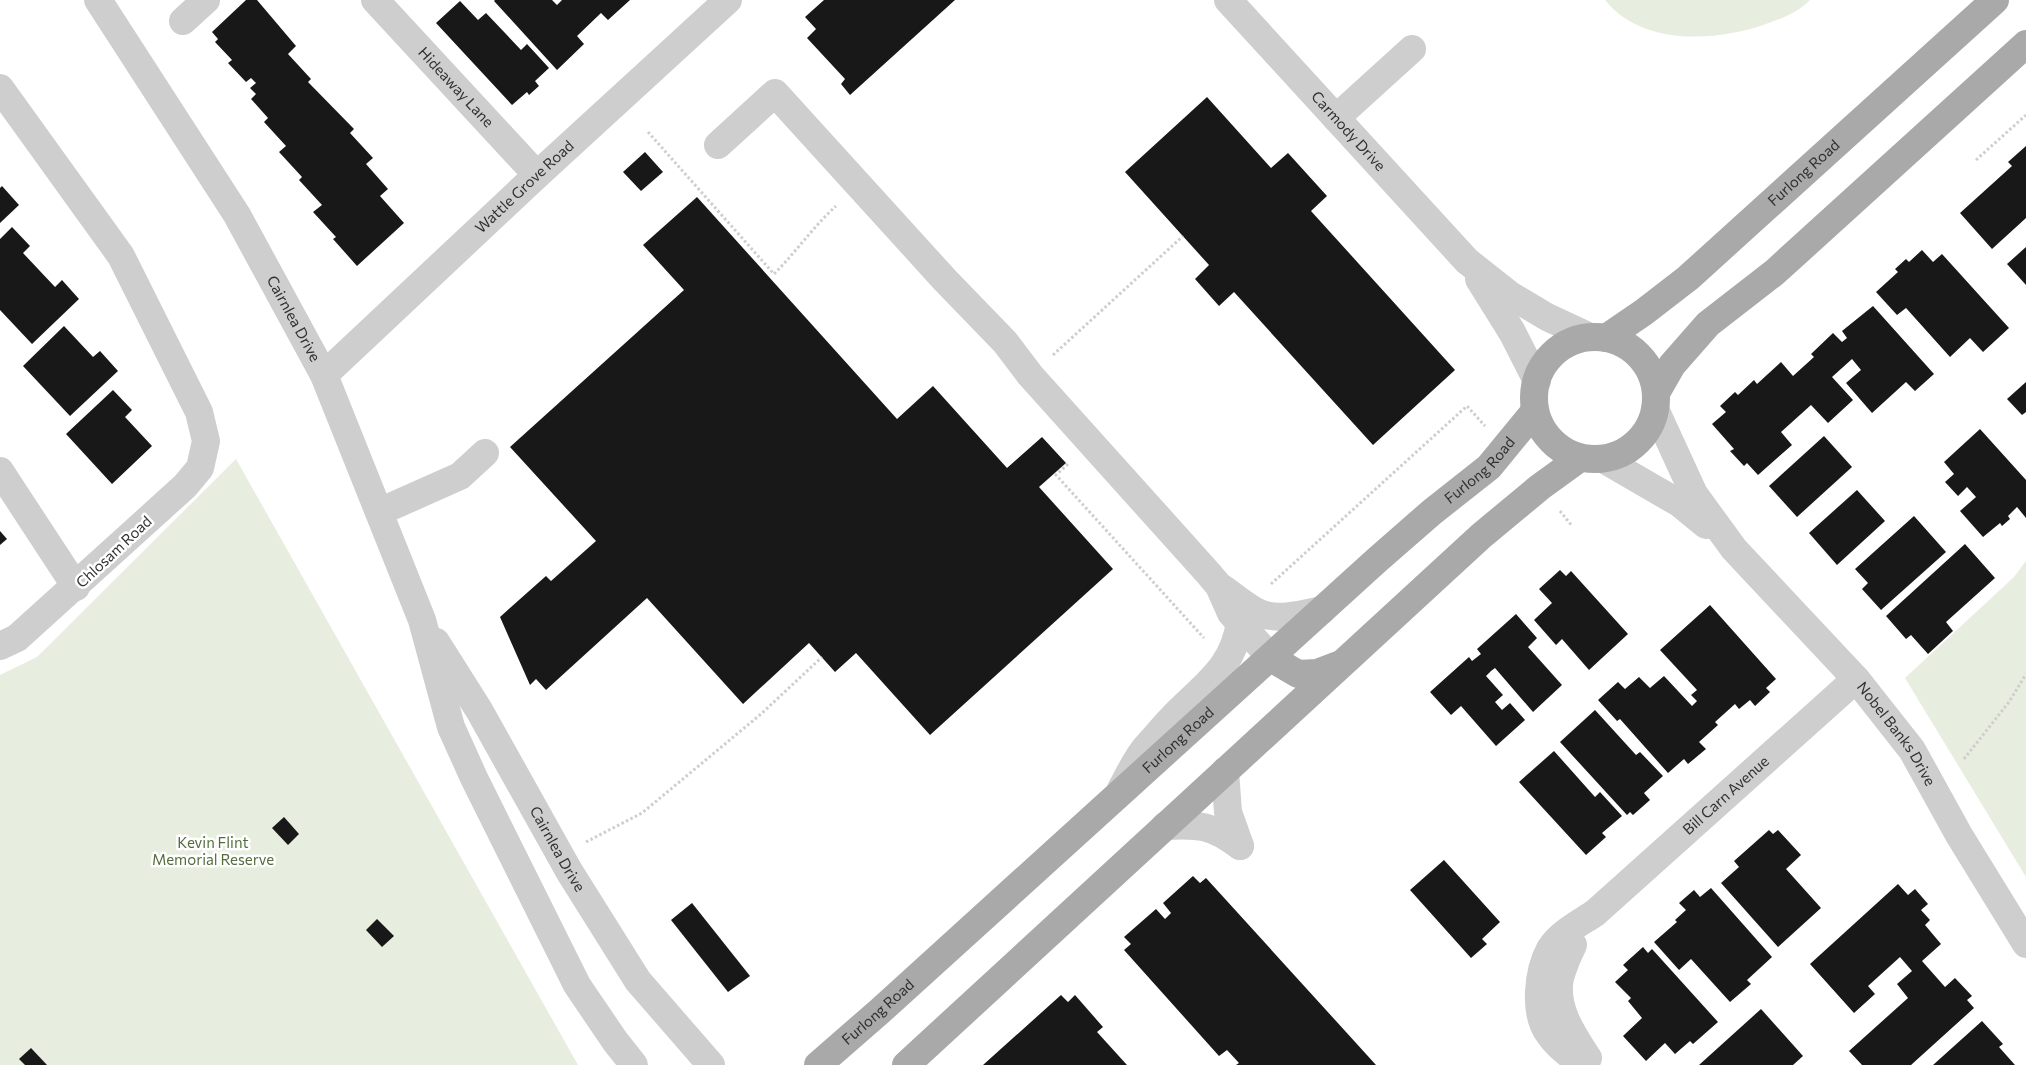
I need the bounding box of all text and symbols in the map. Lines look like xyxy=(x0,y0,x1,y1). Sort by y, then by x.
street label: Hideaway Lane xyxy=(415,43,498,130)
street label: Carmody Drive xyxy=(1308,87,1390,174)
street label: Furlong Road xyxy=(1764,135,1843,209)
street label: Wattle Grove Road xyxy=(471,136,577,236)
street label: Cairnlea Drive xyxy=(264,272,325,364)
street label: Furlong Road xyxy=(1440,433,1518,507)
street label: Chlosam Road xyxy=(72,512,155,591)
street label: Nobel Banks Drive xyxy=(1854,678,1940,789)
street label: Furlong Road xyxy=(1138,703,1217,777)
street label: Bill Carn Avenue xyxy=(1679,751,1772,838)
street label: Cairnlea Drive xyxy=(527,803,590,895)
park label: Kevin Flint Memorial Reserve xyxy=(152,833,274,868)
street label: Furlong Road xyxy=(838,975,917,1048)

